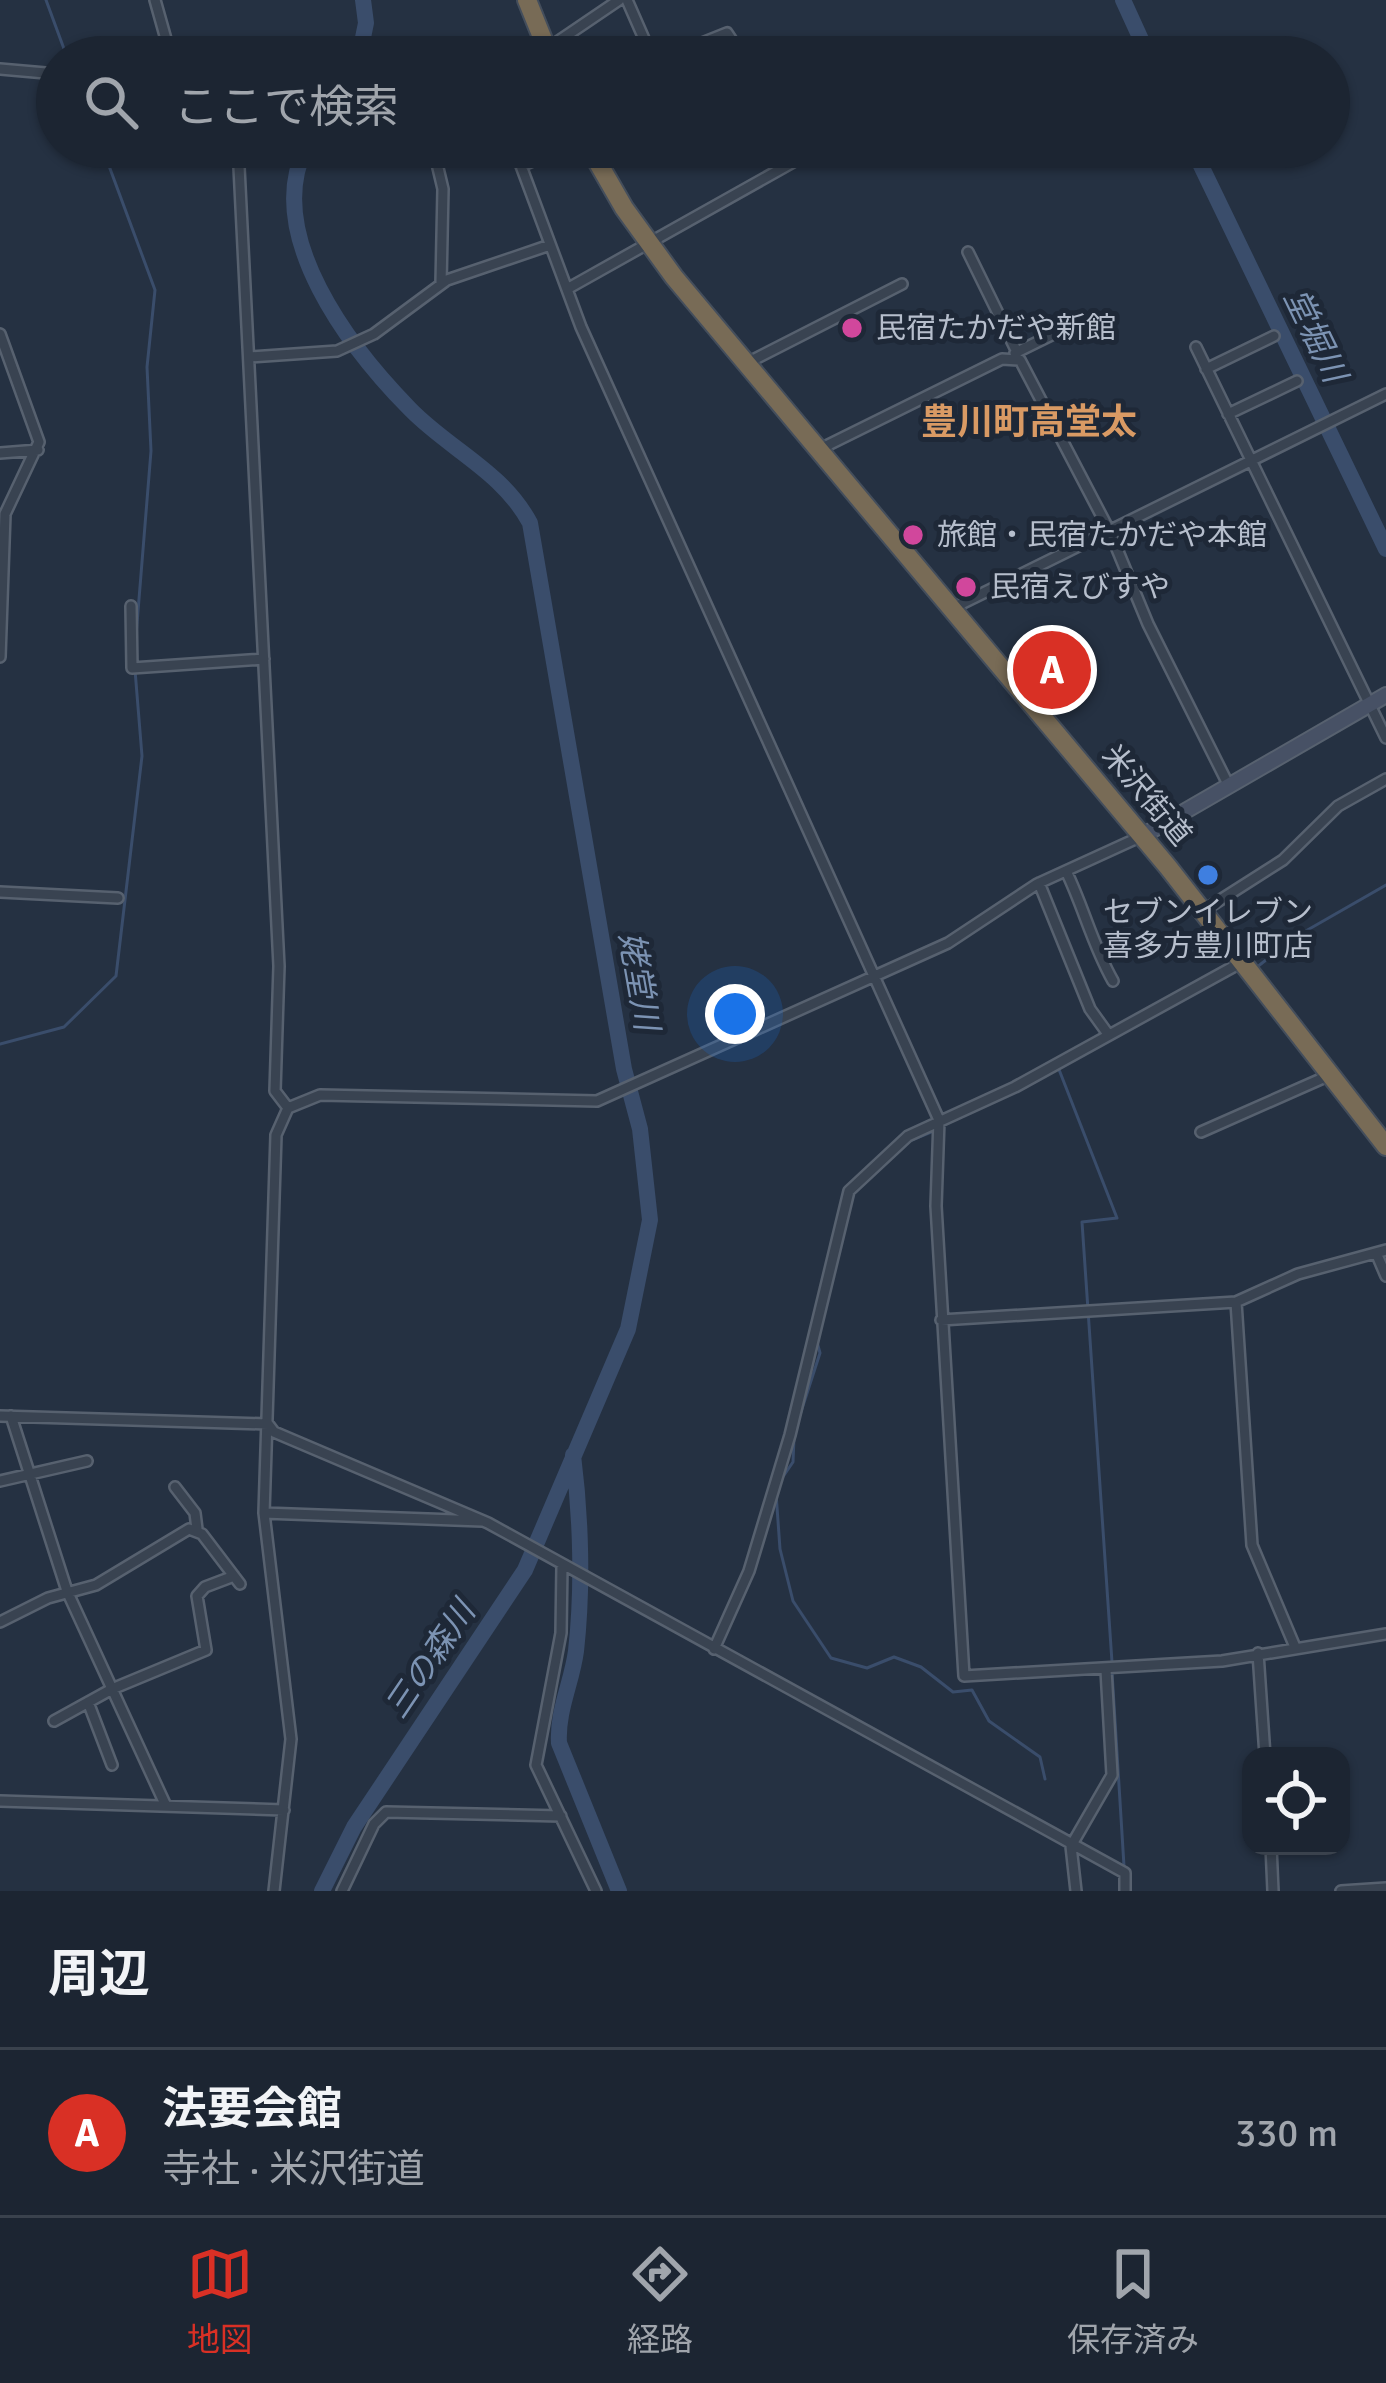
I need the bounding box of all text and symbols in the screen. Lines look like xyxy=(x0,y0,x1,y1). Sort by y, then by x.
search box xyxy=(36,36,1350,168)
icon: search xyxy=(78,69,144,135)
text: ここで検索 xyxy=(174,80,399,135)
water label: 堂堀川 xyxy=(1275,282,1356,392)
place label: 民宿たかだや新館 xyxy=(876,310,1116,347)
marker: 民宿たかだや新館 xyxy=(839,315,865,341)
district label: 豊川町高堂太 xyxy=(921,400,1137,445)
place label: 旅館・民宿たかだや本館 xyxy=(937,517,1267,554)
marker: 旅館・民宿たかだや本館 xyxy=(900,522,926,548)
place label: 民宿えびすや xyxy=(990,569,1170,606)
marker: 民宿えびすや xyxy=(953,574,979,600)
pin: A xyxy=(1013,625,1091,715)
street label: 米沢街道 xyxy=(1094,737,1199,853)
marker: セブンイレブン 喜多方豊川町店 xyxy=(1195,862,1221,888)
place label: セブンイレブン 喜多方豊川町店 xyxy=(1103,894,1313,965)
water label: 姥堂川 xyxy=(610,929,668,1037)
your location xyxy=(705,984,765,1044)
water label: 三の森川 xyxy=(376,1591,486,1726)
map controls xyxy=(1242,1747,1350,1855)
button: locate xyxy=(1242,1747,1350,1855)
text: 周辺 xyxy=(48,1943,150,2006)
text: 法要会館 xyxy=(162,2082,342,2137)
text: A xyxy=(75,2109,99,2157)
text: 330 m xyxy=(1235,2109,1338,2157)
text: 寺社 · 米沢街道 xyxy=(162,2145,425,2193)
tab: 地図 xyxy=(187,2241,253,2361)
tab: 経路 xyxy=(627,2241,693,2361)
tab: 保存済み xyxy=(1067,2241,1199,2361)

